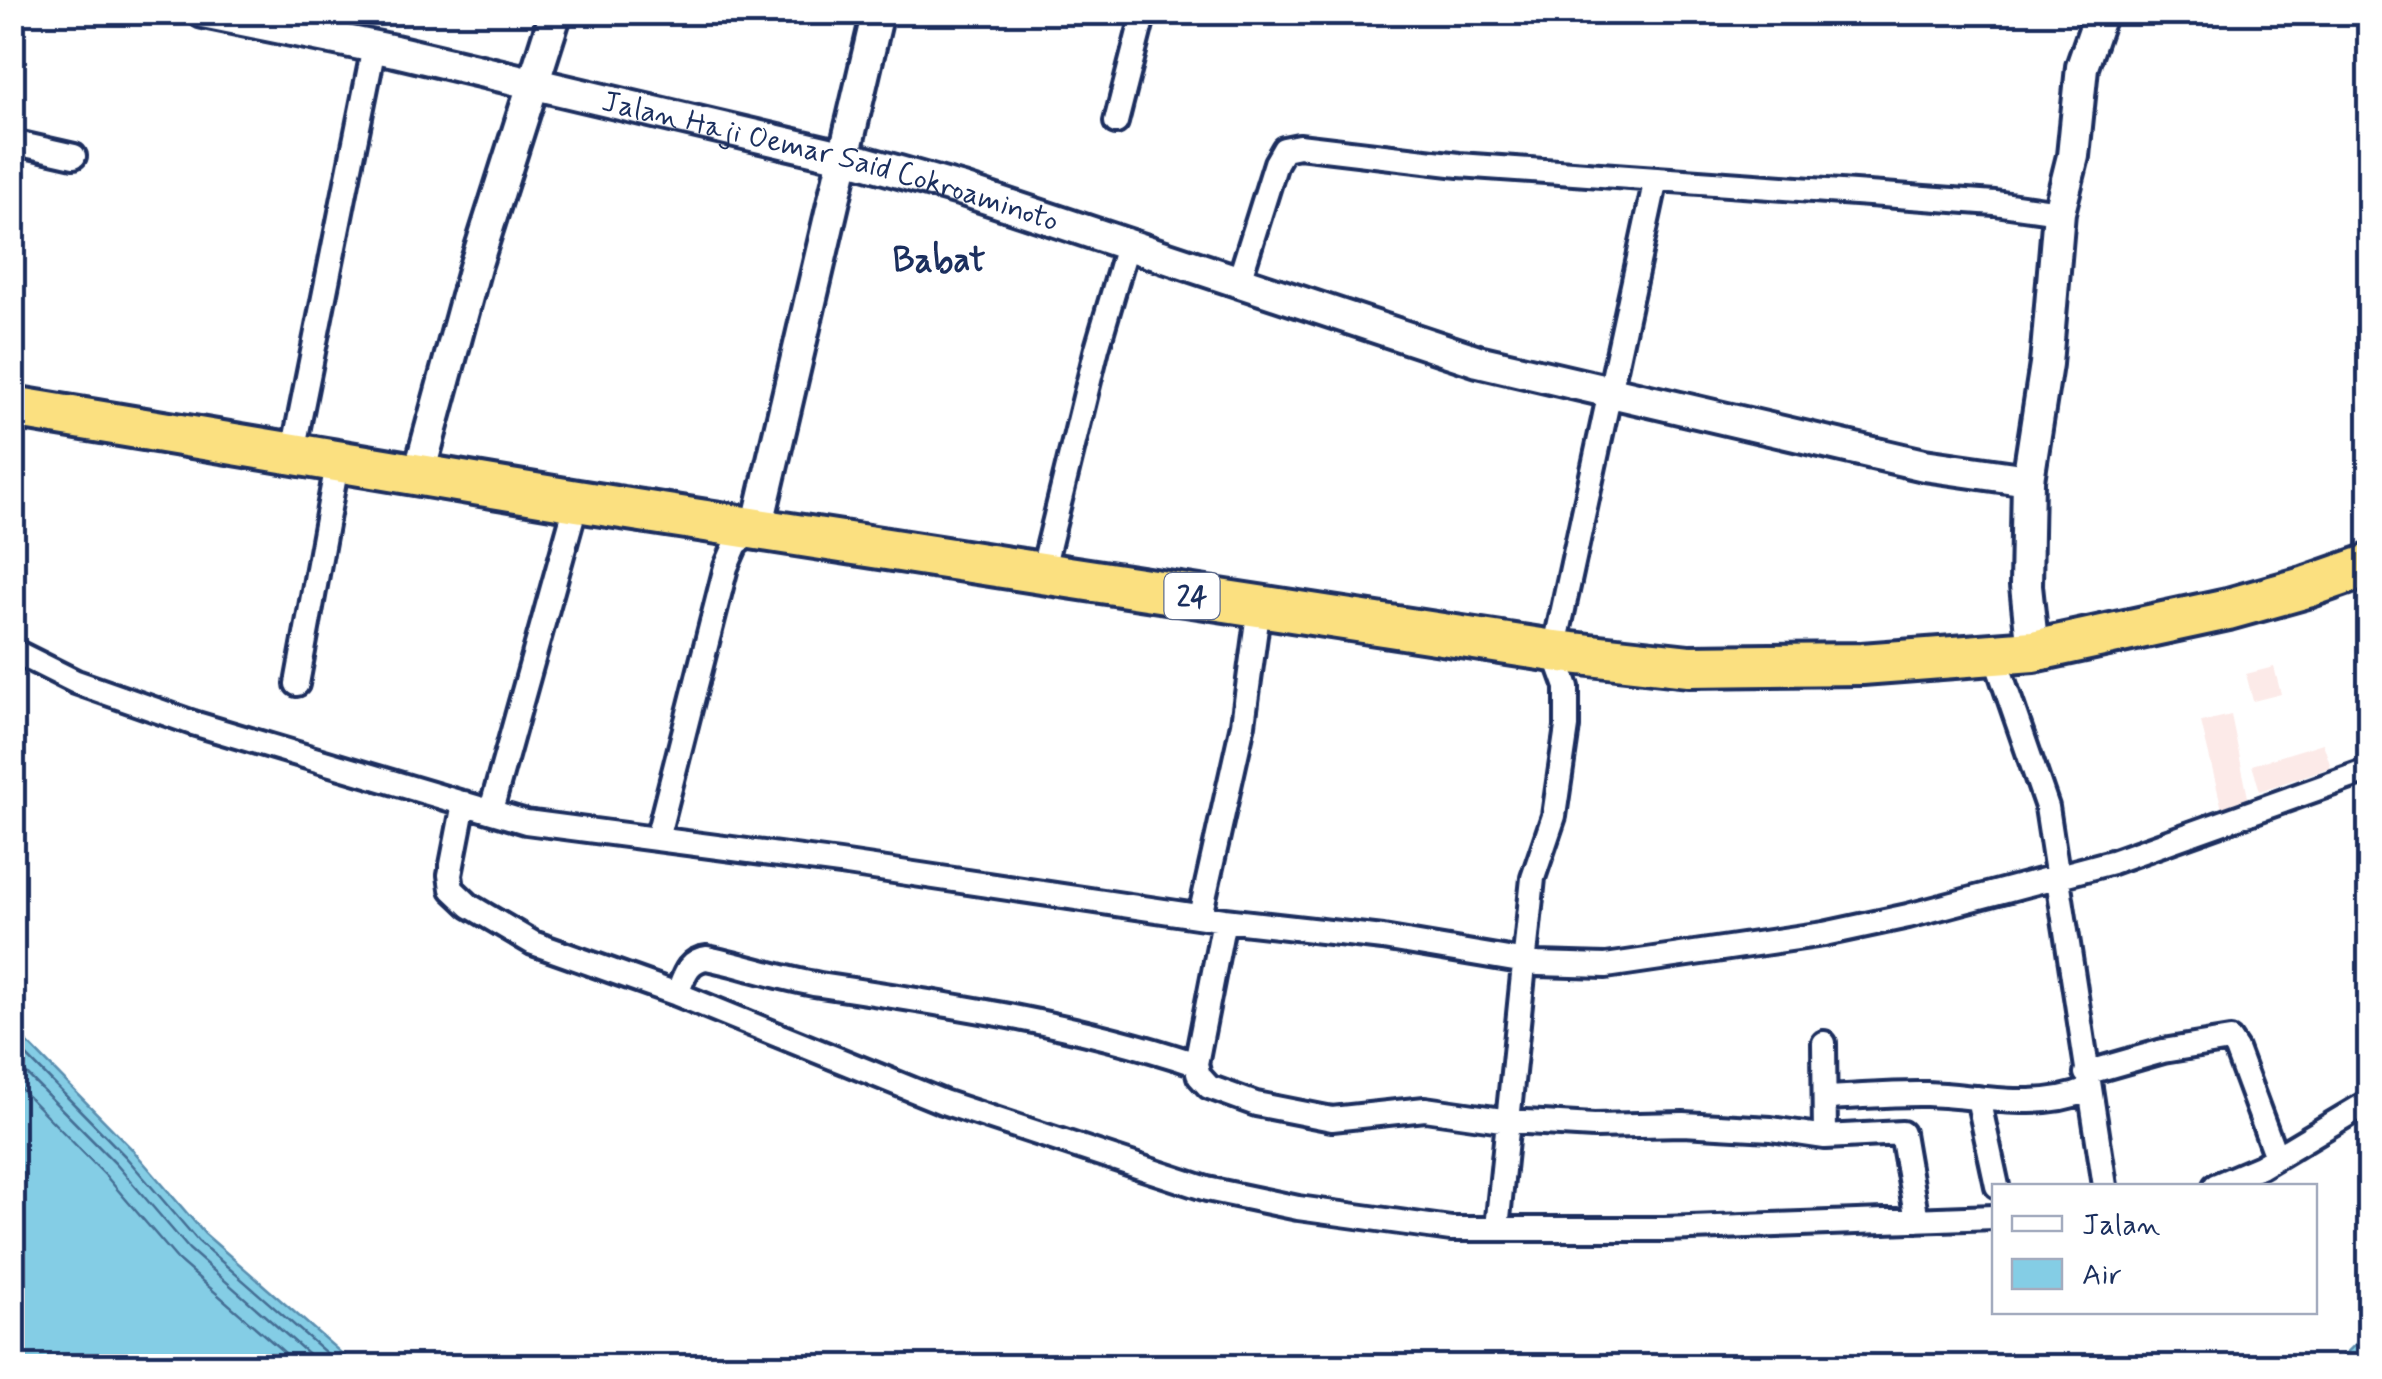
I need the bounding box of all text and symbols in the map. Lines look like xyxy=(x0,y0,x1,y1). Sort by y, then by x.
street label: Jalan Haji Oemar Said Cokroaminoto xyxy=(598,82,1063,241)
district label: Babat xyxy=(892,238,986,284)
road number: 24 xyxy=(1164,573,1220,619)
legend xyxy=(1992,1184,2317,1314)
text: Jalan xyxy=(2082,1206,2161,1245)
text: Air xyxy=(2082,1256,2122,1295)

